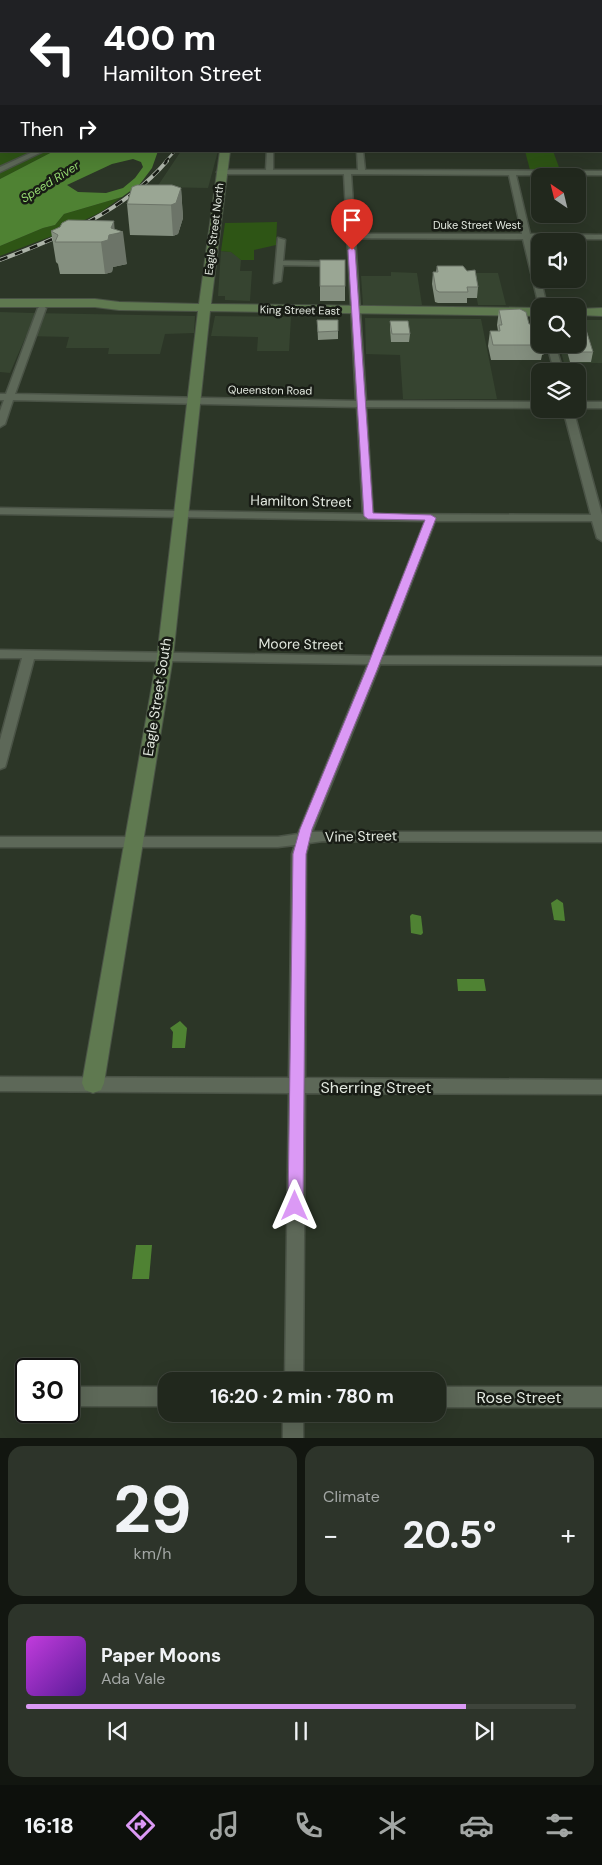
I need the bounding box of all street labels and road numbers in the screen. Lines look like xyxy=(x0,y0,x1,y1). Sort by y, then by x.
street label: Eagle Street North xyxy=(201,182,227,276)
street label: Duke Street West xyxy=(433,218,521,232)
street label: King Street East xyxy=(260,302,340,318)
street label: Queenston Road xyxy=(228,382,312,398)
street label: Hamilton Street xyxy=(250,491,352,511)
street label: Moore Street xyxy=(259,634,343,654)
street label: Eagle Street South xyxy=(139,637,175,757)
street label: Vine Street xyxy=(325,826,397,846)
street label: Sherring Street xyxy=(321,1077,431,1098)
street label: Rose Street xyxy=(476,1387,562,1408)

